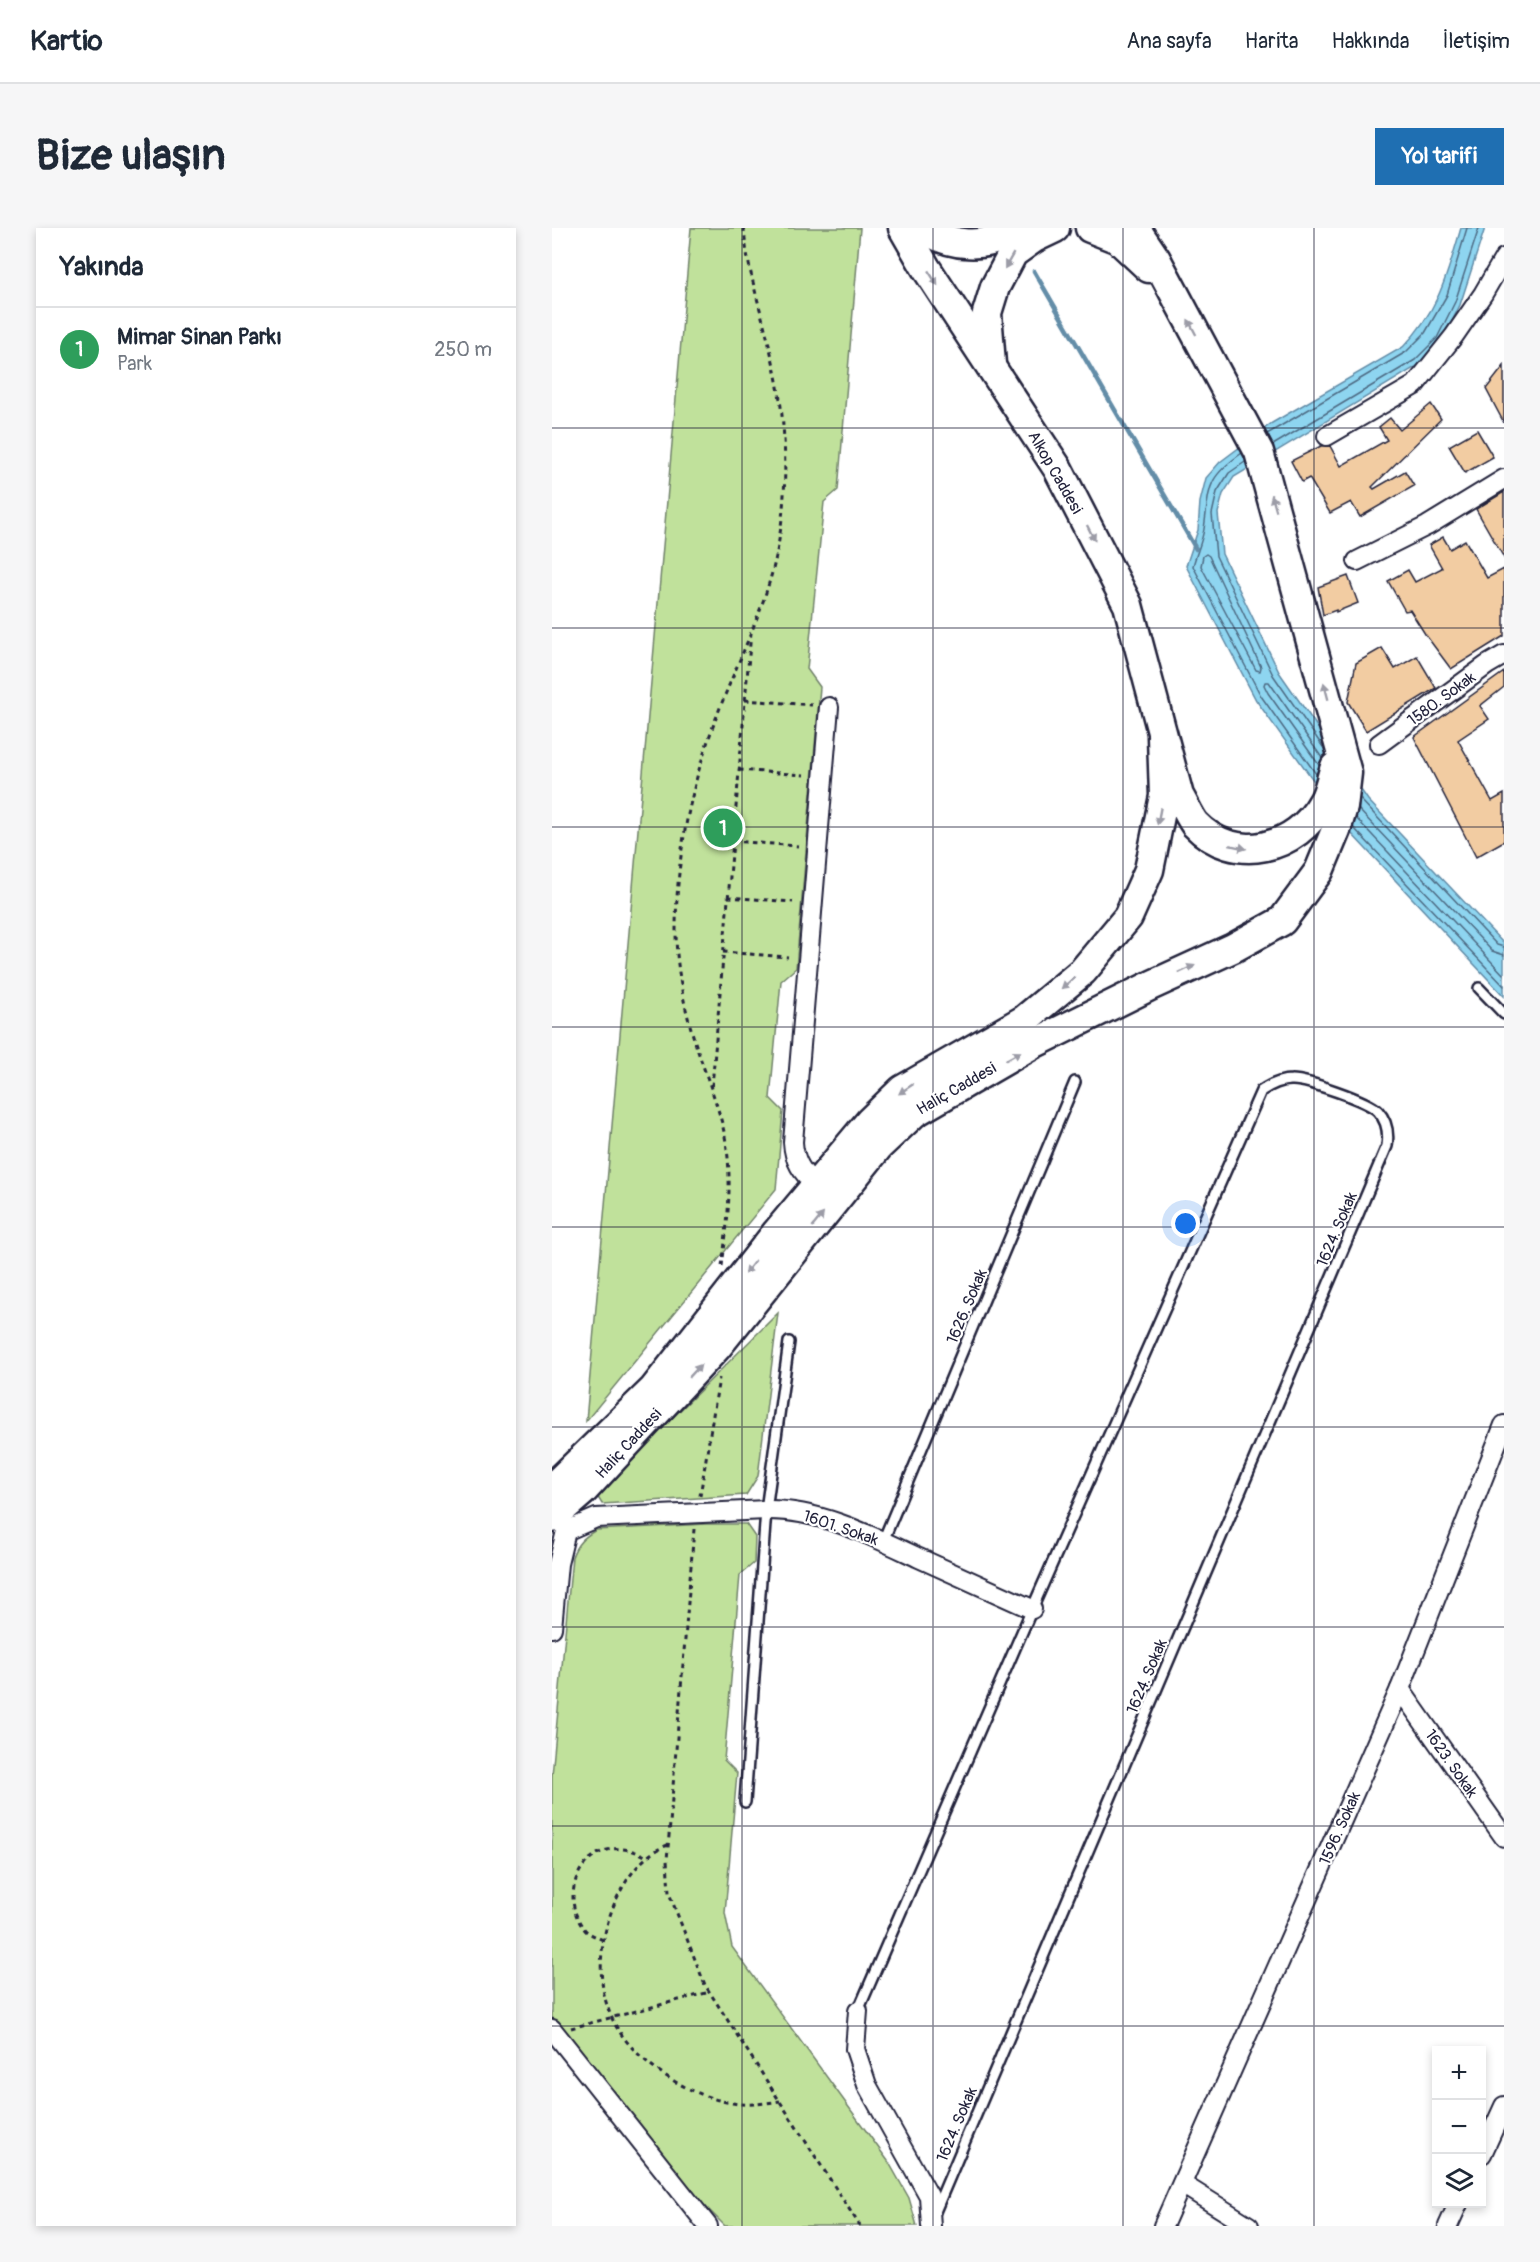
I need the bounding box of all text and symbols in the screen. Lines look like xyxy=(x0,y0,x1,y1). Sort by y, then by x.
text: Kartio xyxy=(30,24,103,59)
text: Ana sayfa xyxy=(1126,28,1212,55)
text: Harita xyxy=(1245,28,1298,55)
text: Hakkında xyxy=(1331,28,1410,55)
text: İletişim xyxy=(1443,28,1510,55)
button: Yol tarifi xyxy=(1375,128,1504,185)
text: Bize ulaşın xyxy=(36,130,226,182)
text: Yakında xyxy=(60,251,144,283)
one-way arrow xyxy=(1004,253,1014,270)
one-way arrow xyxy=(927,270,938,286)
one-way arrow xyxy=(1187,318,1197,335)
text: Mimar Sinan Parkı xyxy=(117,323,282,351)
text: 1 xyxy=(76,337,83,362)
text: 250 m xyxy=(434,337,492,362)
text: Park xyxy=(117,351,152,376)
street label: Alkop Caddesi xyxy=(1023,427,1087,518)
one-way arrow xyxy=(1269,494,1278,512)
one-way arrow xyxy=(1085,524,1095,542)
street label: 1580. Sokak xyxy=(1404,667,1480,730)
one-way arrow xyxy=(1320,682,1330,700)
pin: 1 xyxy=(704,806,742,850)
one-way arrow xyxy=(1154,807,1163,826)
one-way arrow xyxy=(1229,843,1248,852)
one-way arrow xyxy=(1179,964,1196,973)
one-way arrow xyxy=(1061,976,1076,989)
one-way arrow xyxy=(1004,1051,1021,1061)
street label: Haliç Caddesi xyxy=(913,1058,1000,1120)
one-way arrow xyxy=(898,1083,914,1095)
street label: 1624. Sokak xyxy=(1312,1189,1362,1270)
your location xyxy=(1171,1209,1200,1238)
one-way arrow xyxy=(812,1212,825,1228)
one-way arrow xyxy=(744,1259,756,1274)
street label: 1626. Sokak xyxy=(942,1266,992,1347)
one-way arrow xyxy=(688,1364,701,1379)
street label: Haliç Caddesi xyxy=(591,1404,667,1483)
street label: 1601. Sokak xyxy=(800,1506,881,1550)
street label: 1624. Sokak xyxy=(1122,1636,1172,1717)
street label: 1623. Sokak xyxy=(1420,1726,1482,1802)
street label: 1596. Sokak xyxy=(1315,1788,1365,1868)
map controls xyxy=(1432,2046,1486,2208)
button: + xyxy=(1432,2046,1486,2100)
street label: 1624. Sokak xyxy=(932,2084,982,2165)
button: − xyxy=(1432,2100,1486,2154)
button: layers xyxy=(1432,2154,1486,2208)

